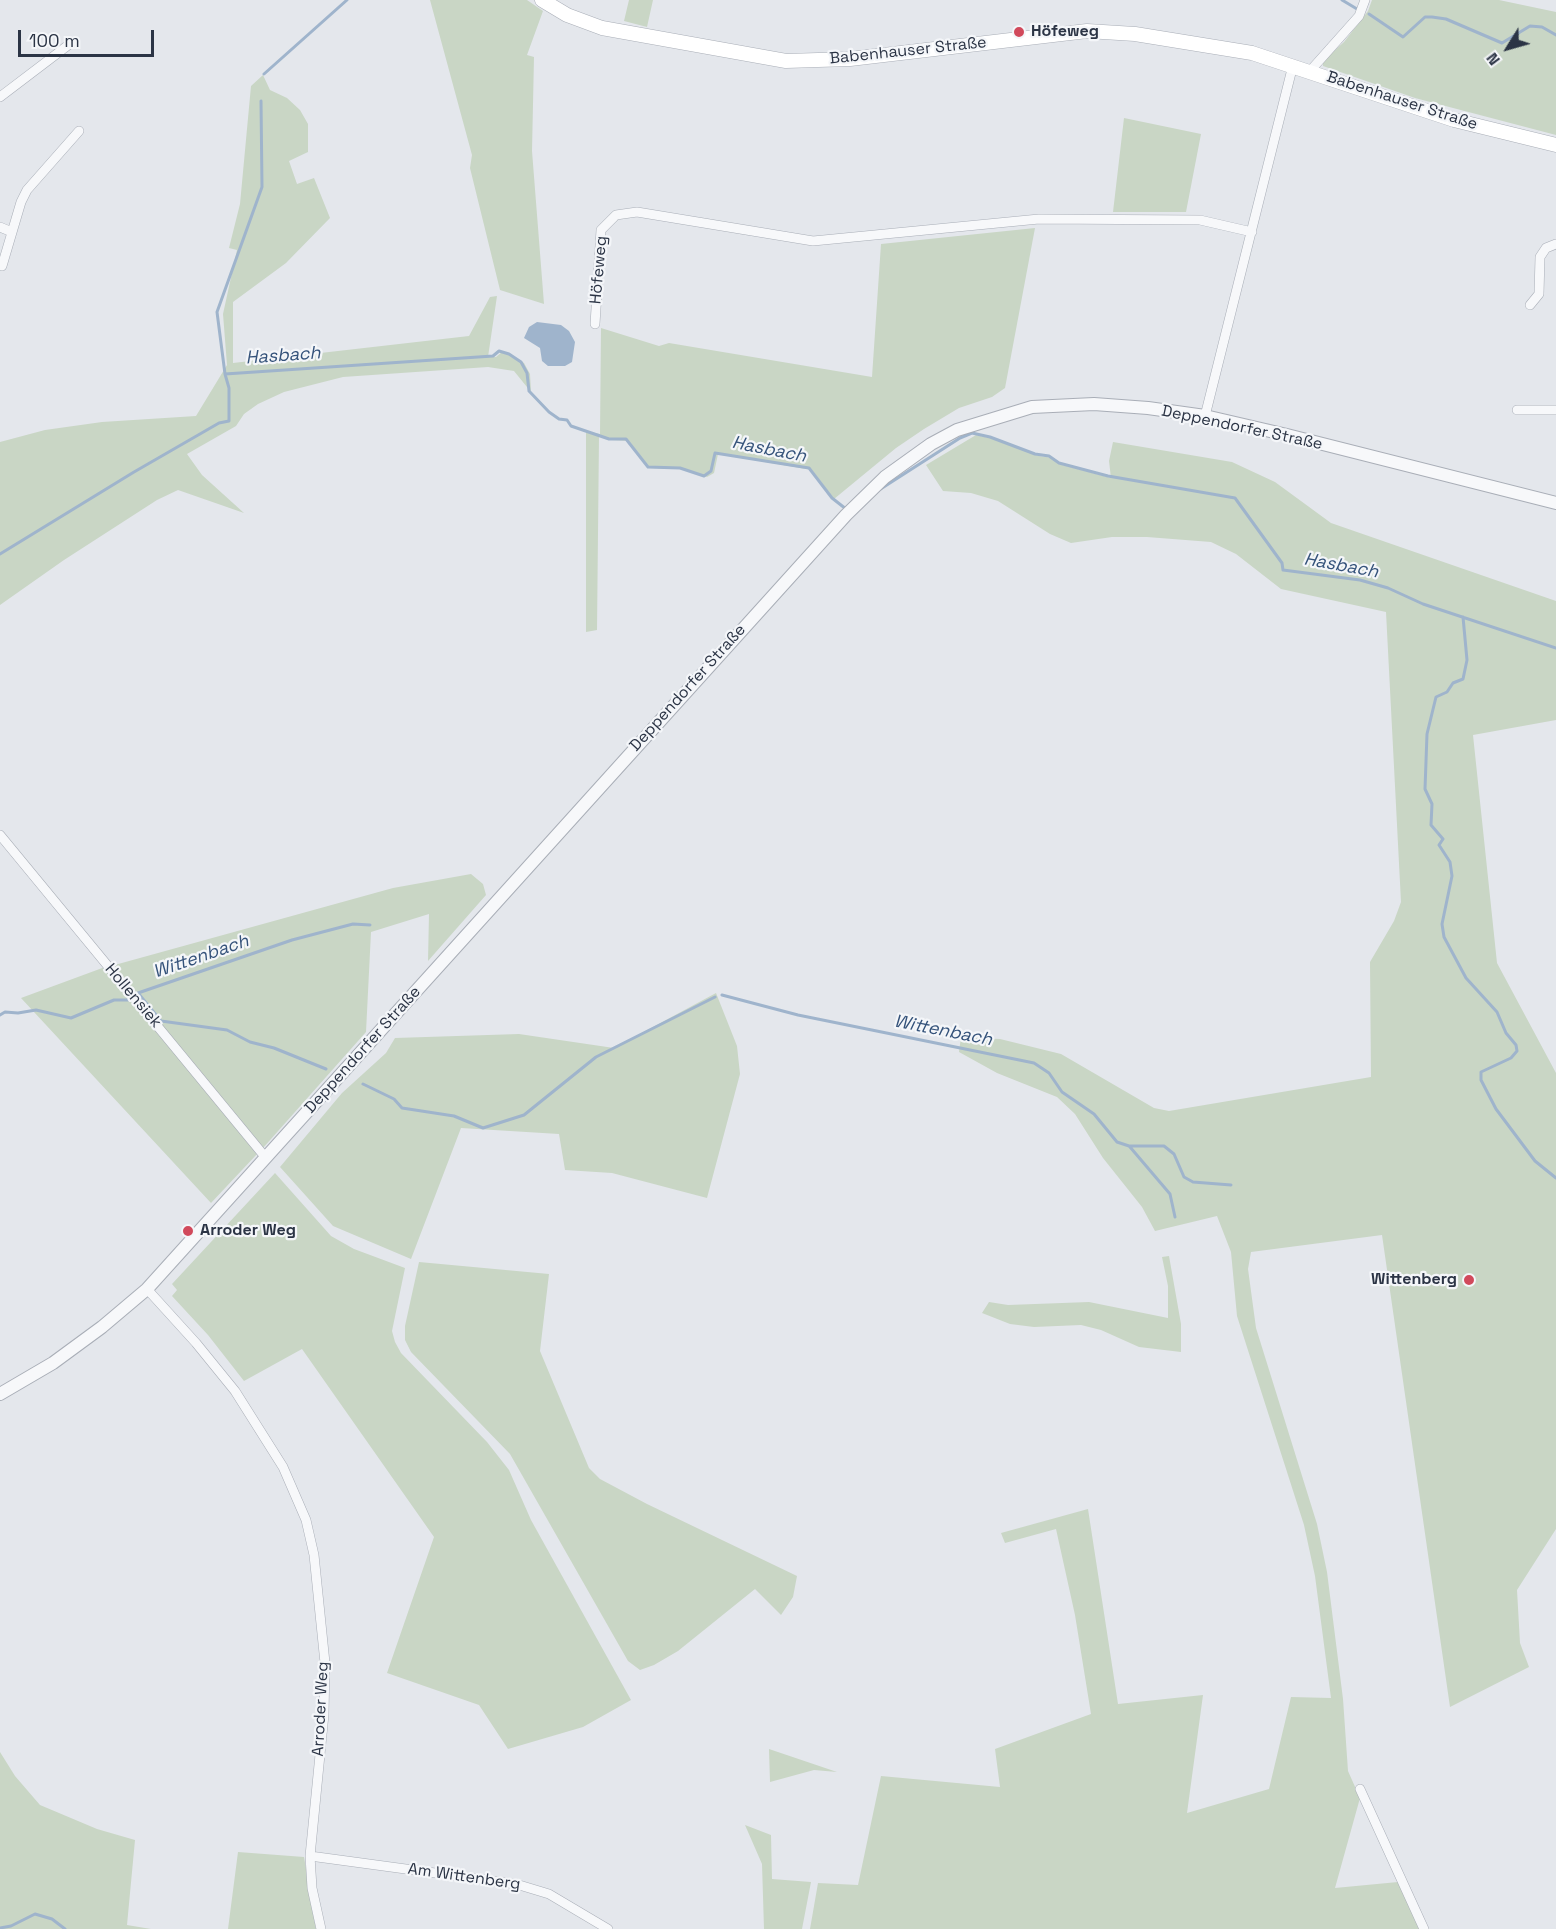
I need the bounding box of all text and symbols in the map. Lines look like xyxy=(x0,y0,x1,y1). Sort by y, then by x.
scale bar xyxy=(21,18,158,56)
north arrow xyxy=(1478,18,1538,78)
place label: Höfeweg xyxy=(1031,22,1099,42)
marker: Höfeweg xyxy=(1012,25,1026,39)
text: 100 m xyxy=(29,29,80,52)
street label: Babenhauser Straße xyxy=(829,33,987,69)
text: N xyxy=(1482,49,1505,70)
street label: Babenhauser Straße xyxy=(1324,68,1480,134)
street label: Höfeweg xyxy=(586,235,612,305)
water label: Hasbach xyxy=(245,343,321,369)
street label: Deppendorfer Straße xyxy=(1160,402,1324,454)
water label: Hasbach xyxy=(730,432,808,468)
water label: Hasbach xyxy=(1302,549,1380,583)
street label: Deppendorfer Straße xyxy=(626,621,750,755)
water label: Wittenbach xyxy=(150,931,252,983)
street label: Hollensiek xyxy=(101,960,165,1032)
street label: Deppendorfer Straße xyxy=(301,983,425,1117)
water label: Wittenbach xyxy=(892,1011,994,1051)
place label: Arroder Weg xyxy=(200,1221,296,1241)
marker: Arroder Weg xyxy=(181,1224,195,1238)
place label: Wittenberg xyxy=(1371,1270,1457,1290)
marker: Wittenberg xyxy=(1462,1273,1476,1287)
street label: Arroder Weg xyxy=(309,1661,333,1757)
street label: Am Wittenberg xyxy=(406,1860,522,1894)

